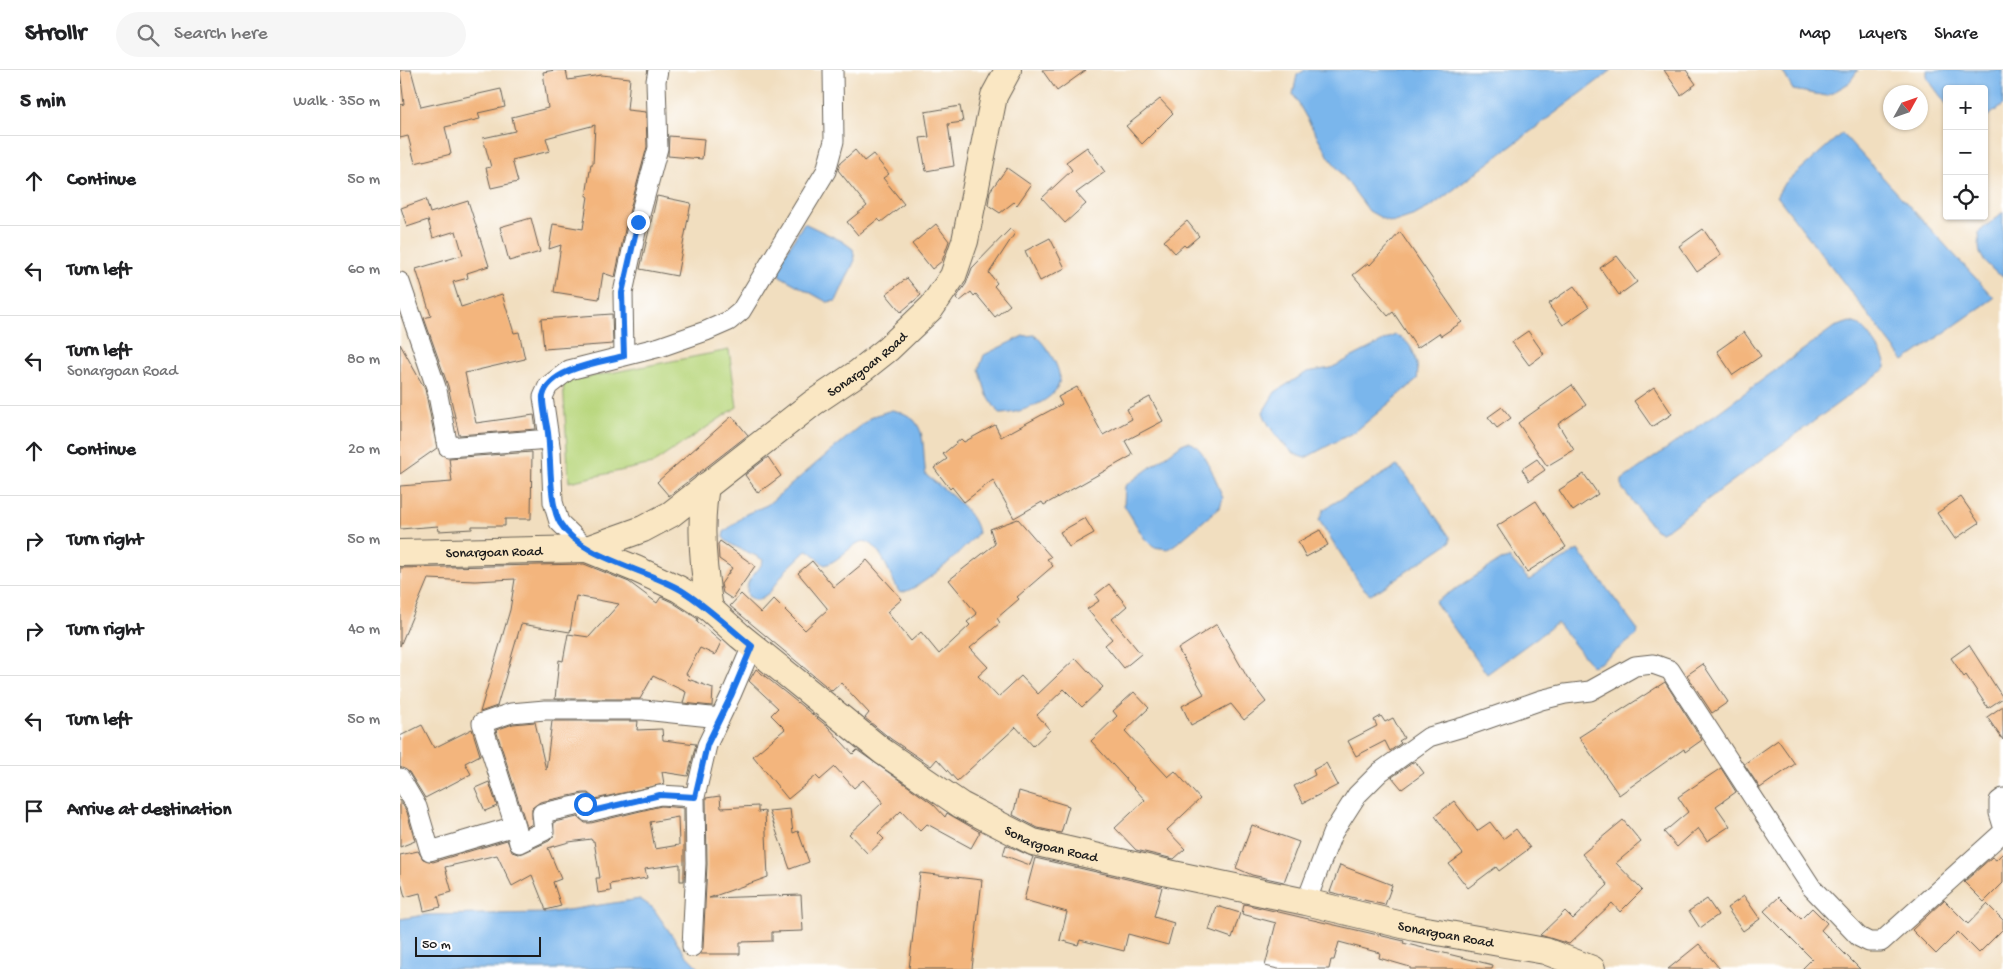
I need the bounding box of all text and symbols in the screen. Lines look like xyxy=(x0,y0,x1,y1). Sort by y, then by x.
search box xyxy=(116,12,466,57)
text: Strollr xyxy=(25,20,86,49)
icon: search xyxy=(134,21,162,49)
text: Search here xyxy=(174,23,268,46)
text: Map xyxy=(1799,24,1831,45)
text: Layers xyxy=(1859,24,1906,45)
text: Share xyxy=(1934,24,1978,45)
north arrow xyxy=(1883,85,1928,130)
map controls xyxy=(1943,85,1988,220)
button: + xyxy=(1943,85,1988,130)
text: 5 min xyxy=(20,90,65,115)
text: Walk · 350 m xyxy=(293,93,380,112)
button: − xyxy=(1943,130,1988,175)
icon: ahead xyxy=(20,167,48,195)
text: Continue xyxy=(67,169,136,192)
text: 50 m xyxy=(347,171,380,190)
button: locate xyxy=(1943,175,1988,220)
route end xyxy=(627,211,650,234)
icon: left xyxy=(20,257,48,285)
text: Turn left xyxy=(67,259,131,282)
text: 60 m xyxy=(348,261,380,280)
street label: Sonargoan Road xyxy=(825,328,913,402)
text: Turn left xyxy=(67,340,131,363)
icon: left xyxy=(20,347,48,375)
text: 80 m xyxy=(347,351,380,370)
text: Sonargoan Road xyxy=(67,363,178,382)
icon: ahead xyxy=(20,437,48,465)
text: Continue xyxy=(67,439,136,462)
text: 20 m xyxy=(348,441,380,460)
icon: right xyxy=(20,527,48,555)
text: Turn right xyxy=(67,529,143,552)
text: 50 m xyxy=(347,531,380,550)
street label: Sonargoan Road xyxy=(445,544,544,563)
icon: right xyxy=(20,617,48,645)
text: Turn right xyxy=(67,619,143,642)
text: 40 m xyxy=(348,621,380,640)
icon: left xyxy=(20,707,48,735)
text: Turn left xyxy=(67,709,131,732)
text: 50 m xyxy=(347,711,380,730)
route start xyxy=(574,793,597,816)
icon: arrive xyxy=(20,797,48,825)
text: Arrive at destination xyxy=(67,799,231,822)
street label: Sonargoan Road xyxy=(1001,823,1101,868)
street label: Sonargoan Road xyxy=(1396,918,1496,953)
scale bar xyxy=(415,934,541,957)
text: 50 m xyxy=(422,937,451,954)

